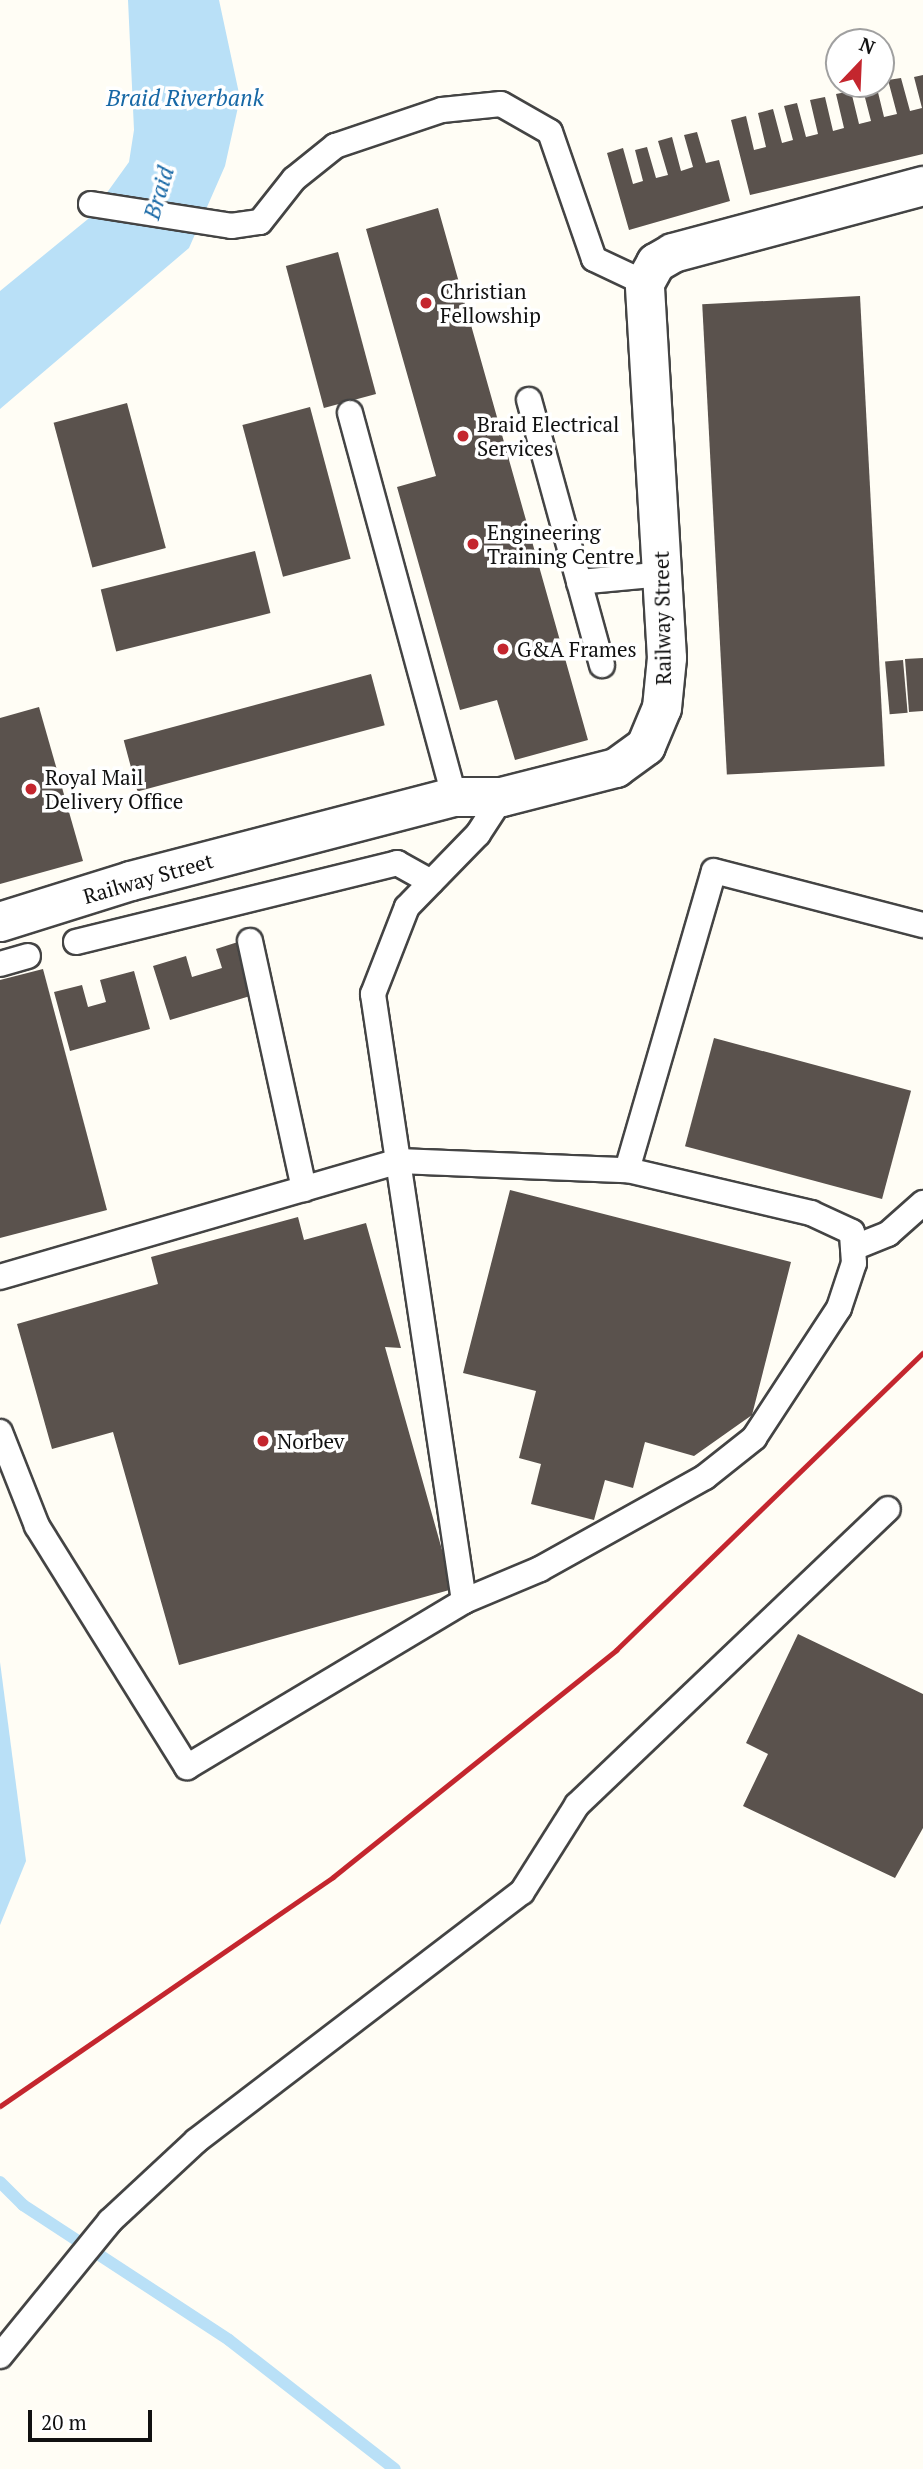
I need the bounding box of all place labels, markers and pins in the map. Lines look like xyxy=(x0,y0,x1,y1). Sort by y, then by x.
place label: Christian Fellowship xyxy=(440,278,541,328)
marker: Christian Fellowship xyxy=(418,295,434,311)
place label: Braid Electrical Services xyxy=(477,411,619,461)
marker: Braid Electrical Services xyxy=(455,428,471,444)
place label: Engineering Training Centre xyxy=(487,519,634,569)
marker: Engineering Training Centre xyxy=(465,536,481,552)
place label: G&A Frames xyxy=(517,636,637,662)
marker: G&A Frames xyxy=(495,641,511,657)
place label: Royal Mail Delivery Office xyxy=(45,764,183,814)
marker: Royal Mail Delivery Office xyxy=(23,781,39,797)
place label: Norbev xyxy=(277,1428,344,1454)
marker: Norbev xyxy=(255,1433,271,1449)

